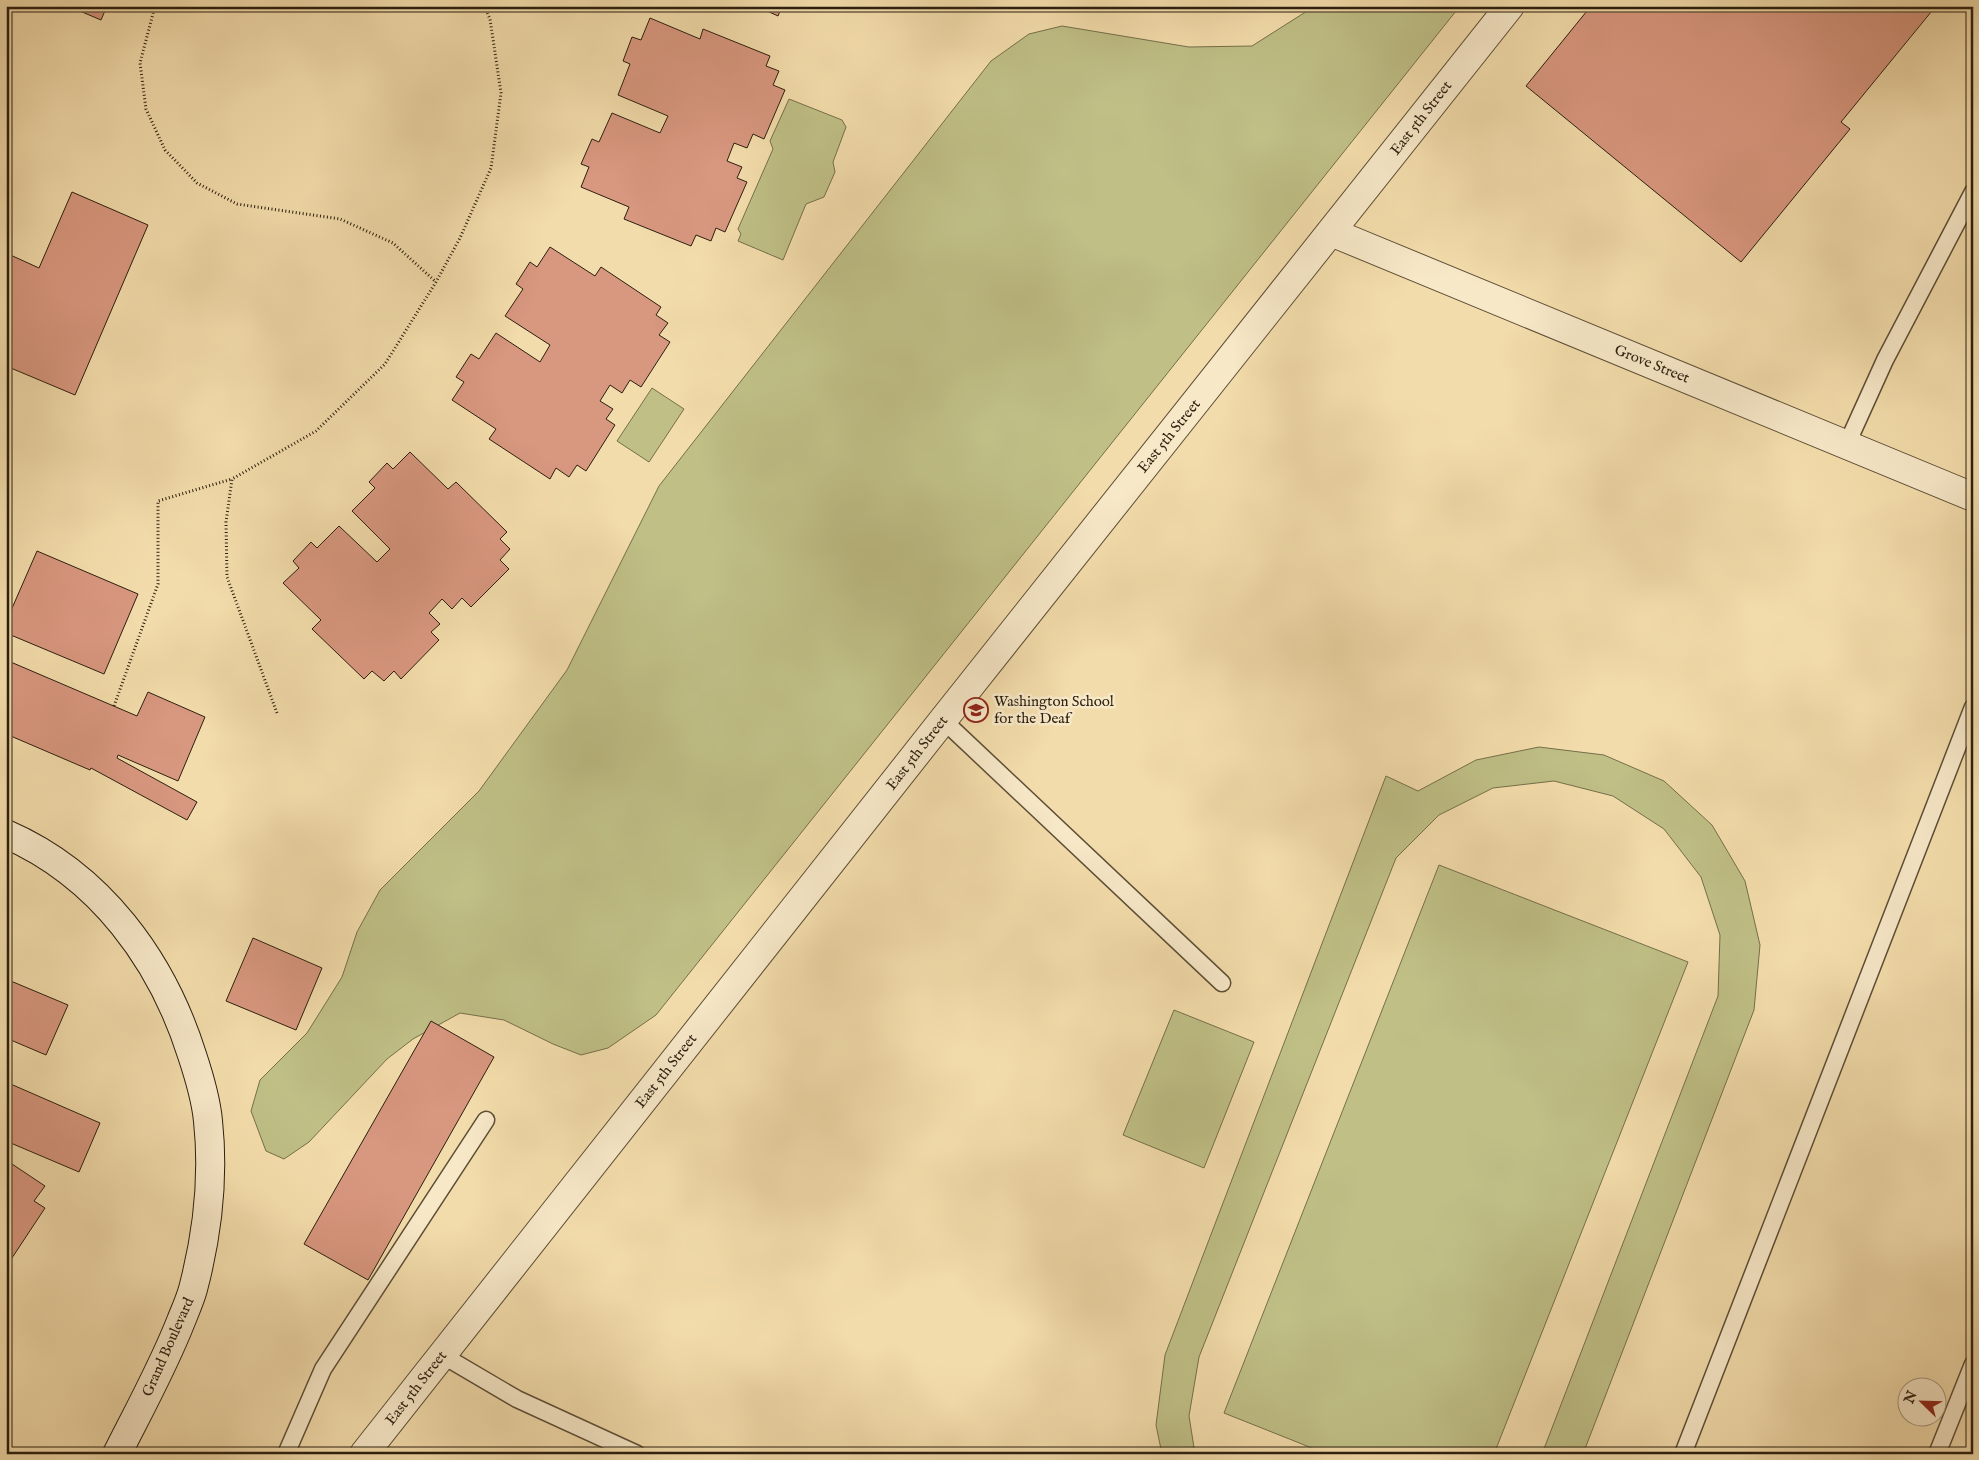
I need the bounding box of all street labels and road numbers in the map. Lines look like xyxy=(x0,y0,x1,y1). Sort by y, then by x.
street label: East 5th Street xyxy=(1386,77,1456,159)
street label: Grove Street xyxy=(1612,340,1692,388)
street label: East 5th Street xyxy=(1133,395,1205,477)
street label: East 5th Street xyxy=(882,712,952,794)
street label: East 5th Street xyxy=(631,1030,701,1112)
street label: Grand Boulevard xyxy=(138,1294,199,1399)
street label: East 5th Street xyxy=(381,1347,451,1429)

